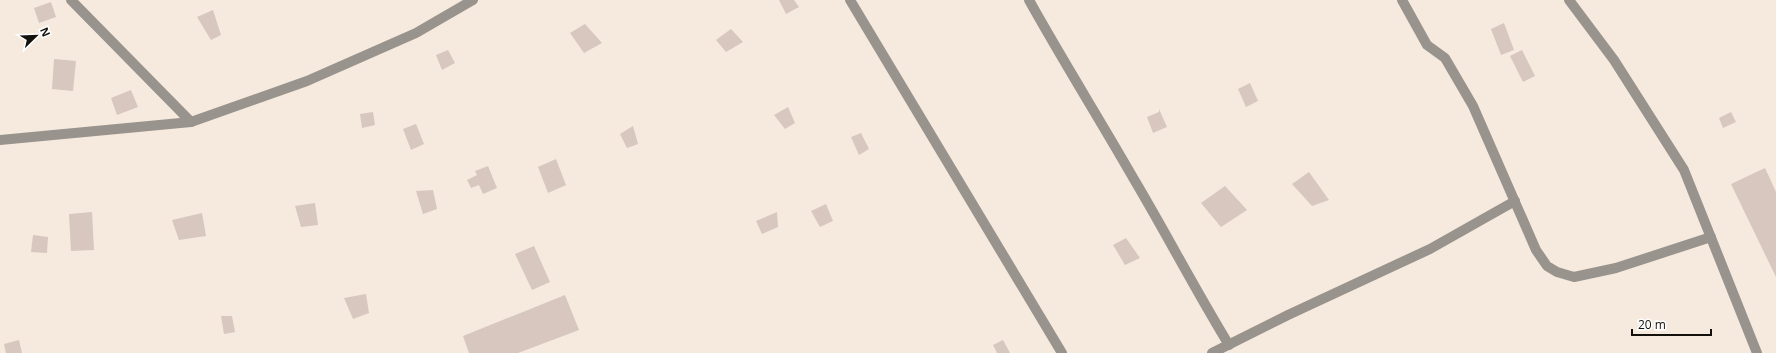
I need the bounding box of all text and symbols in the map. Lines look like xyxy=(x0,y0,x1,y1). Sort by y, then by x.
north arrow xyxy=(16,16,56,56)
text: N xyxy=(37,25,54,39)
scale bar xyxy=(1632,311,1711,337)
text: 20 m xyxy=(1638,316,1666,333)

